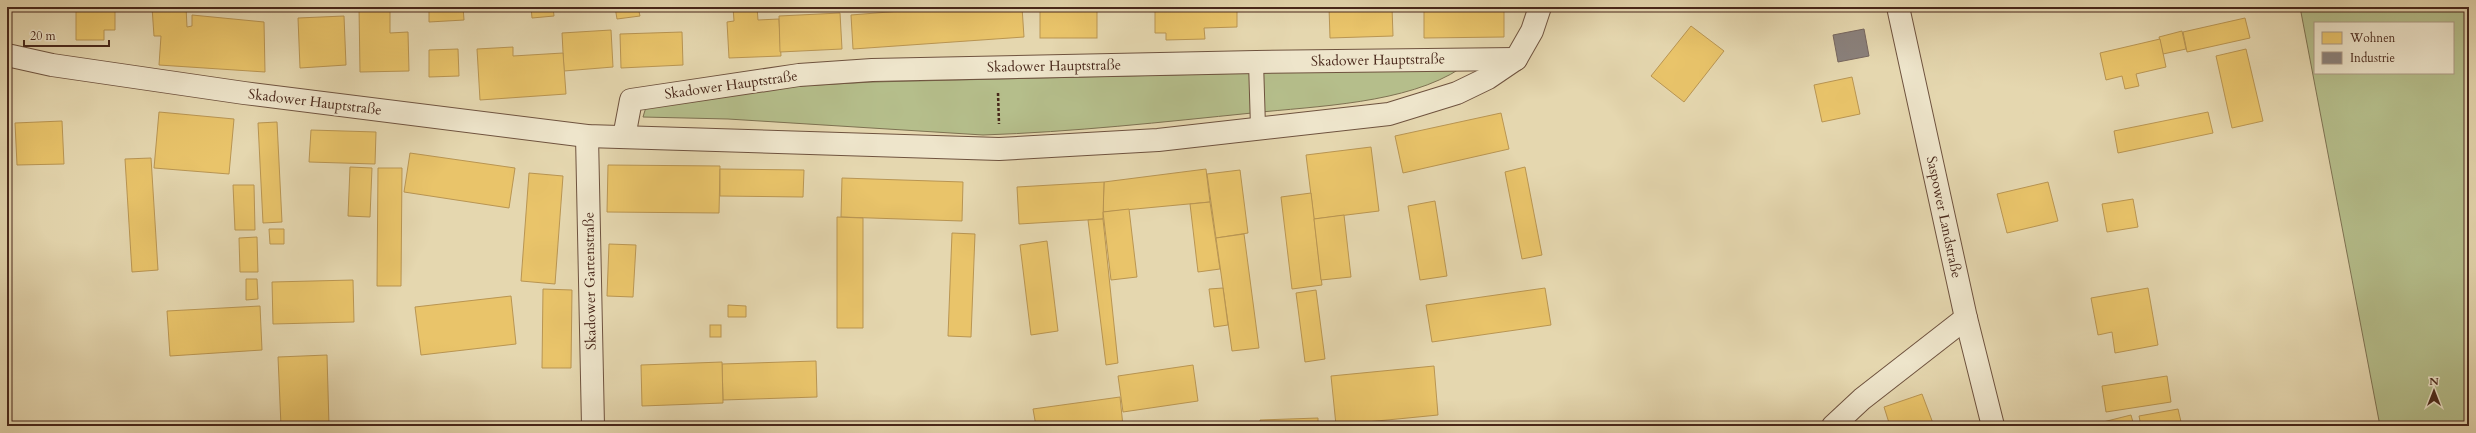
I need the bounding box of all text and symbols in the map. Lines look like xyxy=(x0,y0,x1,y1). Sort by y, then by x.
scale bar xyxy=(24,22,109,48)
legend xyxy=(2314,22,2454,74)
text: 20 m xyxy=(30,28,57,44)
text: Wohnen xyxy=(2349,30,2396,46)
street label: Skadower Hauptstraße xyxy=(1311,49,1445,71)
text: Industrie xyxy=(2350,50,2395,66)
street label: Skadower Hauptstraße xyxy=(987,55,1121,77)
street label: Skadower Hauptstraße xyxy=(663,66,799,104)
street label: Skadower Hauptstraße xyxy=(247,84,383,120)
street label: Saspower Landstraße xyxy=(1922,154,1966,280)
street label: Skadower Gartenstraße xyxy=(579,212,601,350)
north arrow xyxy=(2414,371,2454,411)
text: N xyxy=(2429,374,2439,389)

